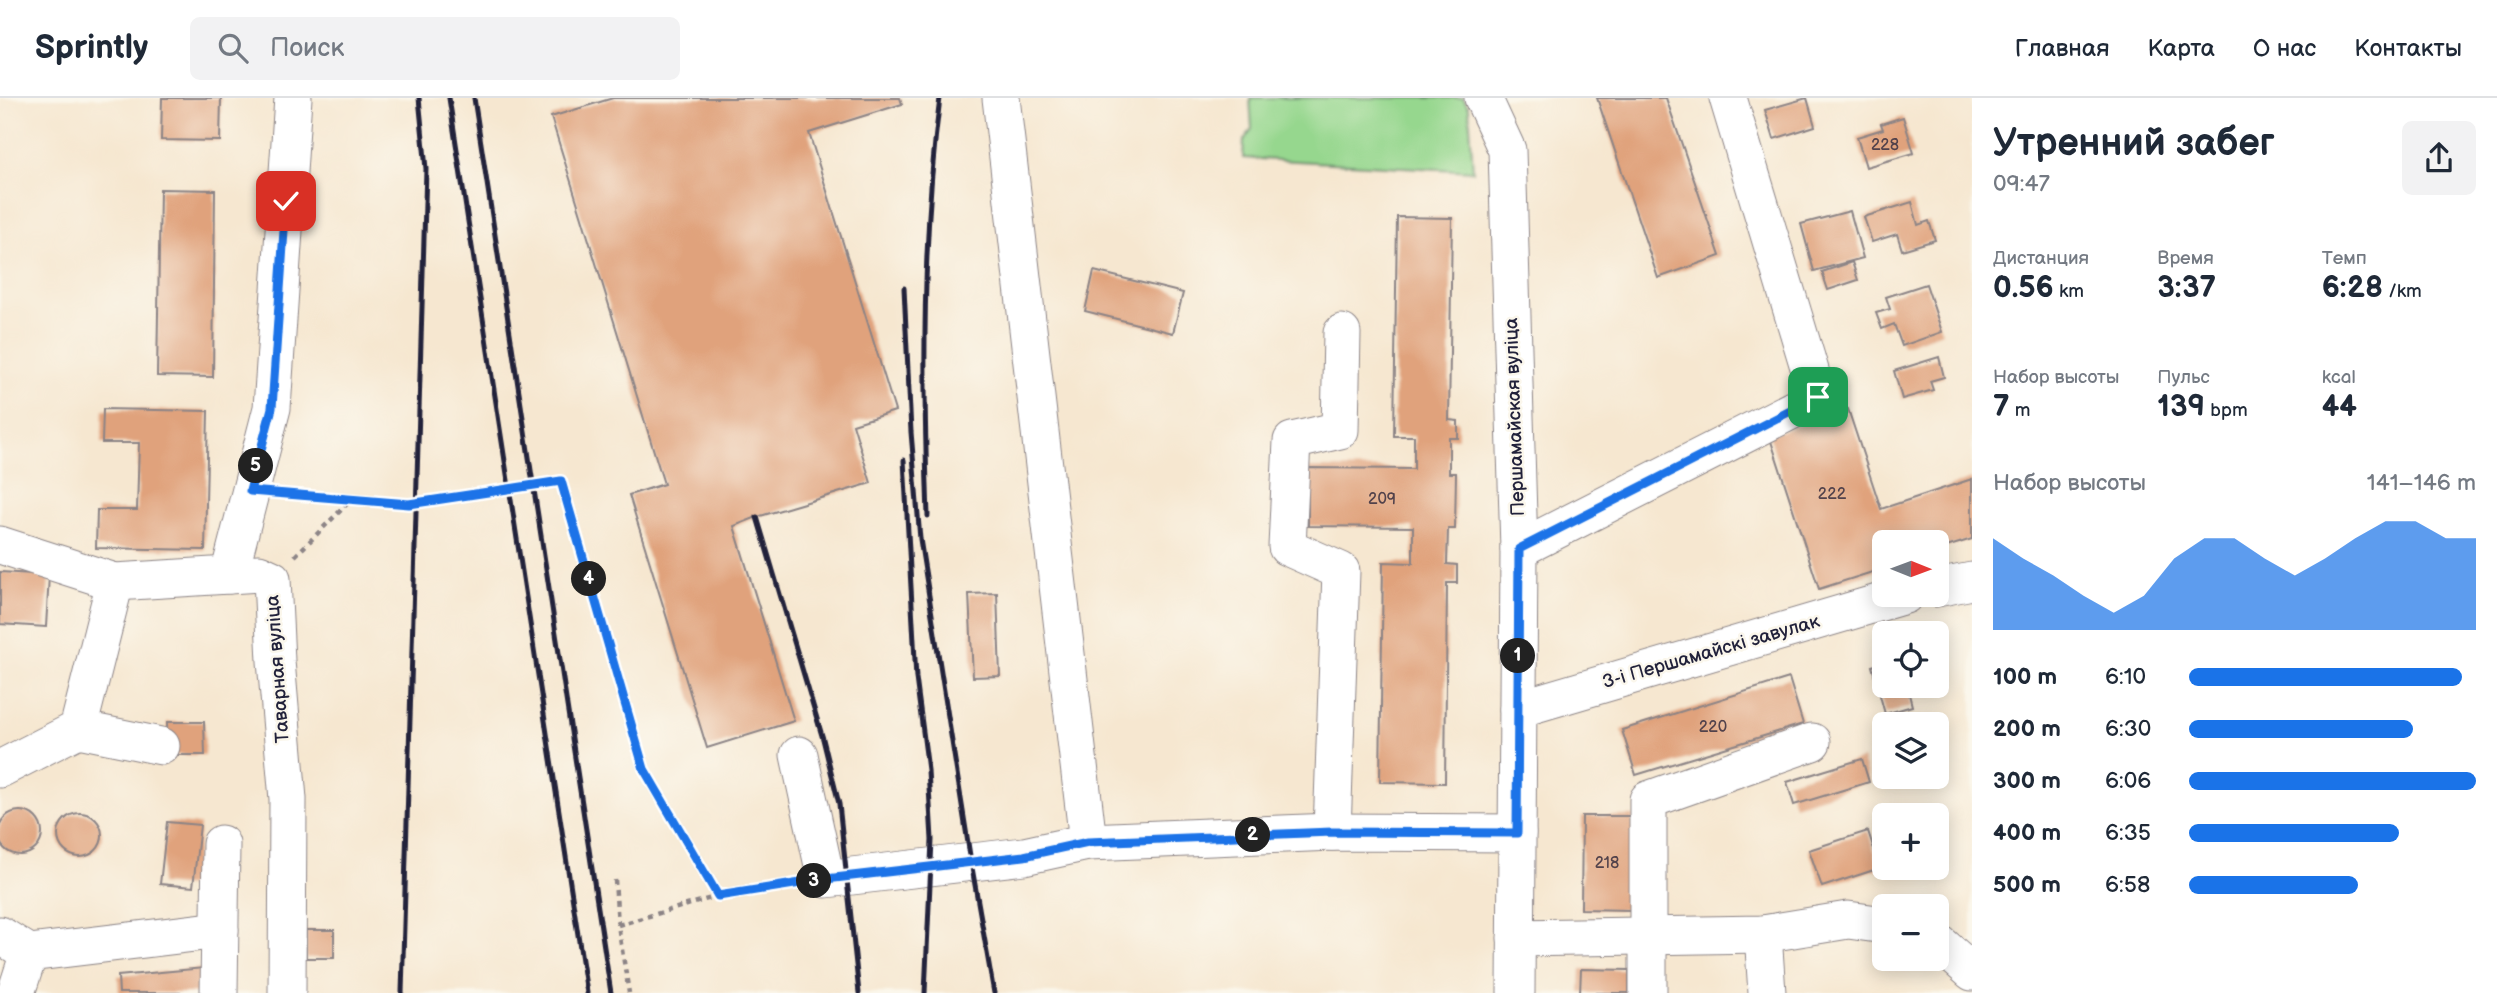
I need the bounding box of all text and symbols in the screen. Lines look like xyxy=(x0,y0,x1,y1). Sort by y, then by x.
search box xyxy=(190,17,680,80)
text: Sprintly xyxy=(35,28,148,68)
icon: search xyxy=(214,29,252,67)
text: Поиск xyxy=(270,33,344,64)
text: Главная xyxy=(2015,34,2109,63)
text: Карта xyxy=(2147,34,2215,63)
text: О нас xyxy=(2253,34,2316,63)
text: Контакты xyxy=(2354,34,2462,63)
text: Утренний забег xyxy=(1993,121,2275,166)
button: share xyxy=(2402,121,2476,195)
house number: 228 xyxy=(1871,136,1899,155)
text: 09:47 xyxy=(1993,170,2050,198)
pin xyxy=(256,171,316,231)
icon: check xyxy=(267,182,305,220)
text: Дистанция xyxy=(1993,247,2089,270)
text: Время xyxy=(2157,247,2214,270)
text: Темп xyxy=(2322,247,2367,270)
text: 0.56 xyxy=(1993,270,2054,306)
text: 3:37 xyxy=(2157,270,2216,306)
text: 6:28 xyxy=(2322,270,2383,306)
text: km xyxy=(2054,280,2084,303)
text: /km xyxy=(2383,280,2422,303)
street label: Першамайская вуліца xyxy=(1500,317,1530,517)
text: Набор высоты xyxy=(1993,366,2119,389)
text: Пульс xyxy=(2157,366,2210,389)
text: kcal xyxy=(2322,366,2356,389)
pin xyxy=(1788,367,1848,427)
icon: arrive xyxy=(1799,378,1837,416)
text: 7 xyxy=(1993,389,2010,425)
text: 139 xyxy=(2157,389,2205,425)
text: 44 xyxy=(2322,389,2357,425)
text: m xyxy=(2010,399,2030,422)
text: bpm xyxy=(2205,399,2248,422)
pin: 5 xyxy=(238,448,274,484)
text: 5 xyxy=(250,454,261,477)
text: Набор высоты xyxy=(1993,469,2146,497)
text: 141–146 m xyxy=(2367,469,2476,497)
house number: 222 xyxy=(1818,485,1847,504)
house number: 209 xyxy=(1368,490,1396,509)
north arrow xyxy=(1872,530,1950,607)
map controls xyxy=(1872,530,1949,971)
pin: 4 xyxy=(572,561,606,596)
text: 4 xyxy=(583,567,594,590)
street label: Таварная вуліца xyxy=(261,594,295,744)
street label: 3-і Першамайскі завулак xyxy=(1600,610,1822,694)
button: locate xyxy=(1872,621,1949,698)
pin: 1 xyxy=(1500,638,1536,674)
text: 1 xyxy=(1514,644,1522,667)
text: 100 m xyxy=(1993,663,2057,691)
text: 6:10 xyxy=(2105,663,2146,691)
button: layers xyxy=(1872,712,1949,789)
text: 200 m xyxy=(1993,715,2061,743)
text: 6:30 xyxy=(2105,715,2151,743)
house number: 220 xyxy=(1699,718,1727,737)
text: 300 m xyxy=(1993,767,2061,795)
text: 6:06 xyxy=(2105,767,2151,795)
button: + xyxy=(1872,803,1949,880)
pin: 2 xyxy=(1236,818,1270,852)
text: 400 m xyxy=(1993,819,2061,847)
text: 6:35 xyxy=(2105,819,2151,847)
text: 2 xyxy=(1247,823,1258,846)
house number: 218 xyxy=(1595,854,1619,873)
pin: 3 xyxy=(796,864,832,898)
text: 3 xyxy=(808,869,819,892)
text: 500 m xyxy=(1993,871,2061,899)
text: 6:58 xyxy=(2105,871,2150,899)
button: − xyxy=(1872,894,1949,971)

